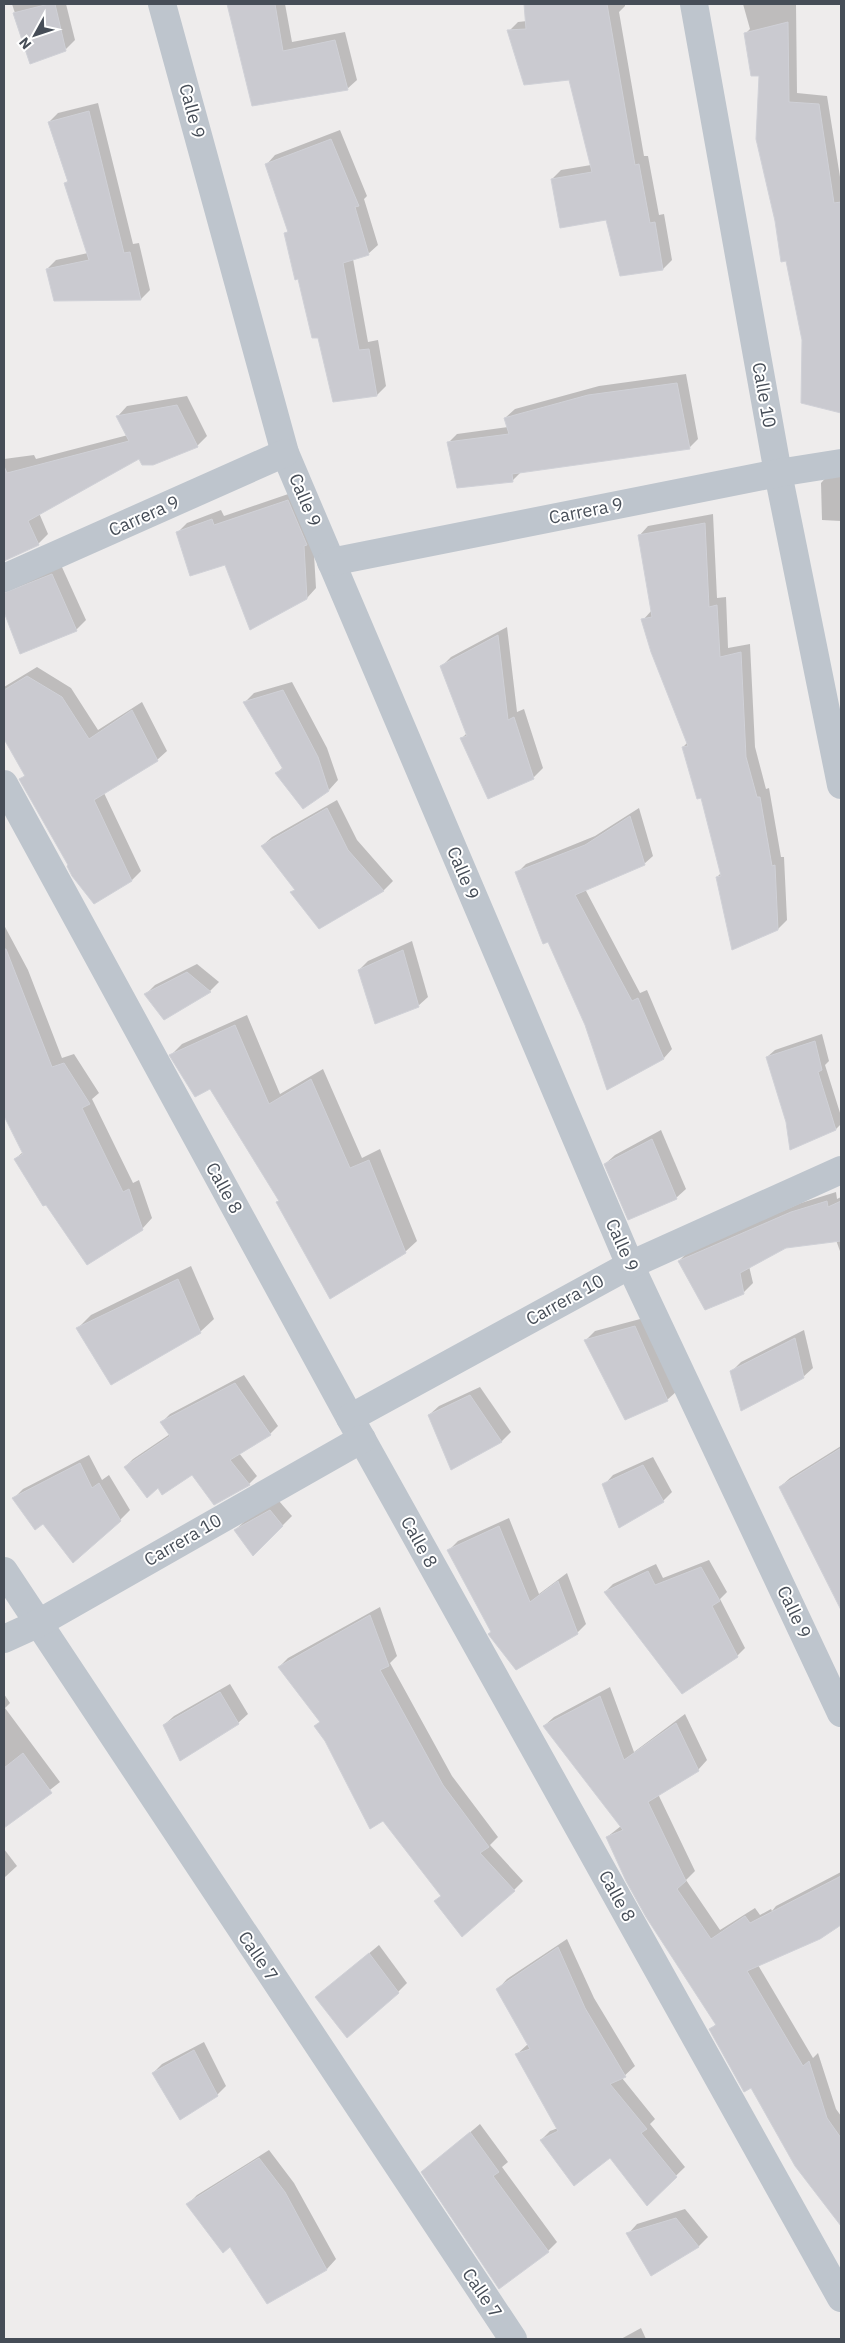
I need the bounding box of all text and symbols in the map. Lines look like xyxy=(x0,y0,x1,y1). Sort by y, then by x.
north arrow xyxy=(10,10,60,60)
text: N xyxy=(15,34,35,53)
street label: Calle 9 xyxy=(174,81,211,141)
street label: Calle 10 xyxy=(747,360,782,430)
street label: Calle 9 xyxy=(284,470,327,530)
street label: Carrera 9 xyxy=(105,490,183,541)
street label: Carrera 9 xyxy=(547,492,625,529)
street label: Calle 9 xyxy=(442,843,485,903)
street label: Calle 8 xyxy=(201,1158,248,1218)
street label: Calle 9 xyxy=(601,1215,644,1275)
street label: Carrera 10 xyxy=(522,1269,608,1330)
street label: Carrera 10 xyxy=(140,1508,226,1571)
street label: Calle 8 xyxy=(396,1512,443,1572)
street label: Calle 9 xyxy=(772,1582,817,1642)
street label: Calle 8 xyxy=(594,1866,641,1926)
street label: Calle 7 xyxy=(233,1926,283,1985)
street label: Calle 7 xyxy=(457,2263,507,2322)

